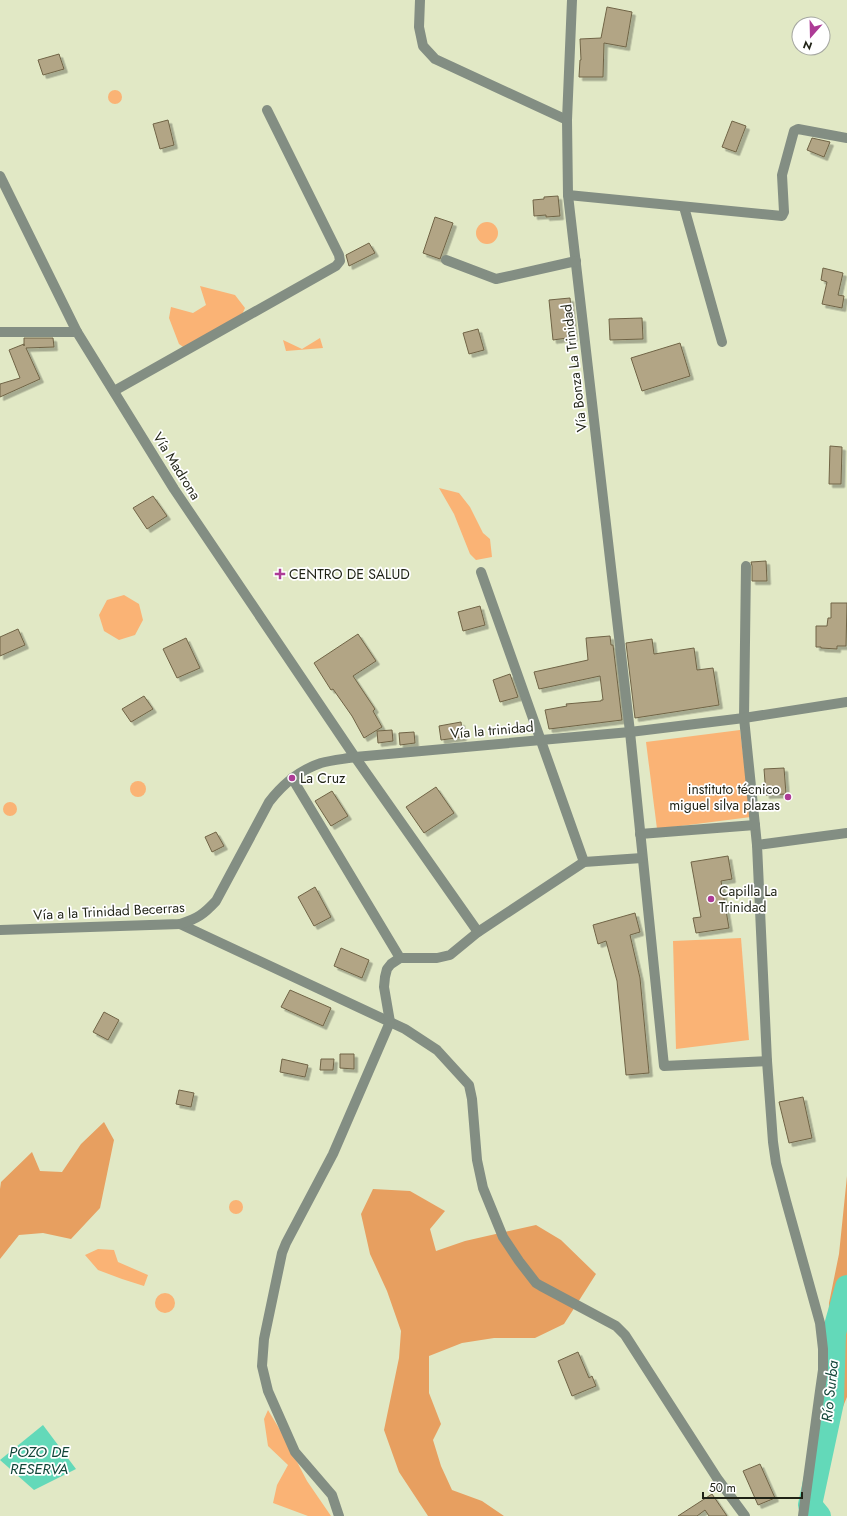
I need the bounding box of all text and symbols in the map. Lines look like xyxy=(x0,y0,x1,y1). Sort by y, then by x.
north arrow xyxy=(791,16,831,56)
text: N xyxy=(801,36,814,54)
street label: Vía Bonza La Trinidad xyxy=(556,303,592,433)
street label: Vía Madrona xyxy=(148,428,206,504)
place label: CENTRO DE SALUD xyxy=(289,564,410,584)
marker: CENTRO DE SALUD xyxy=(274,568,286,580)
street label: Vía la trinidad xyxy=(450,716,534,744)
place label: La Cruz xyxy=(300,768,346,788)
marker: La Cruz xyxy=(287,773,297,783)
place label: instituto técnico miguel silva plazas xyxy=(669,779,780,815)
marker: instituto técnico miguel silva plazas xyxy=(783,792,793,802)
place label: Capilla La Trinidad xyxy=(719,881,777,917)
marker: Capilla La Trinidad xyxy=(706,894,716,904)
street label: Vía a la Trinidad Becerras xyxy=(33,897,186,925)
water label: Río Surba xyxy=(816,1359,844,1423)
water label: POZO DE RESERVA xyxy=(9,1441,70,1480)
scale bar xyxy=(703,1474,802,1500)
text: 50 m xyxy=(709,1479,736,1497)

